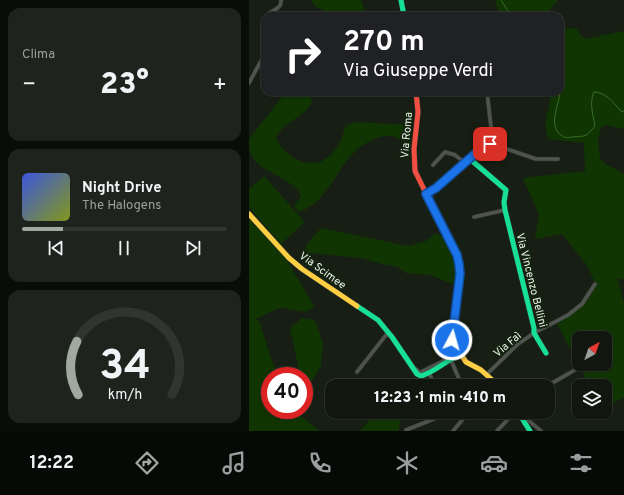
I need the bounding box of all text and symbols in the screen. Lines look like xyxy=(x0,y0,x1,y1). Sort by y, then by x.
text: 270 m xyxy=(343,25,425,61)
icon: right xyxy=(277,28,329,80)
text: Clima xyxy=(22,47,55,63)
text: Via Giuseppe Verdi xyxy=(343,60,493,83)
text: 23° xyxy=(100,67,149,104)
text: − xyxy=(22,72,36,99)
text: + xyxy=(213,72,227,99)
street label: Via Roma xyxy=(398,111,416,159)
pin xyxy=(473,127,507,161)
icon: arrive xyxy=(479,133,501,155)
text: Night Drive xyxy=(82,179,162,198)
text: The Halogens xyxy=(82,198,161,214)
street label: Via Vincenzo Bellini xyxy=(513,231,550,329)
icon: previous xyxy=(45,237,67,259)
icon: pause xyxy=(113,237,135,259)
icon: next xyxy=(182,237,204,259)
street label: Via Scimee xyxy=(296,249,349,293)
position arrow xyxy=(431,319,473,361)
street label: Via Faì xyxy=(491,329,525,360)
north arrow xyxy=(572,331,612,371)
map controls xyxy=(572,331,612,419)
text: 34 xyxy=(99,340,150,393)
speed limit sign: 40 xyxy=(261,367,313,419)
button: layers xyxy=(572,379,612,419)
text: km/h xyxy=(107,385,142,403)
text: 12:23 · 1 min · 410 m xyxy=(374,389,506,408)
icon: directions xyxy=(133,449,161,477)
icon: music xyxy=(220,449,248,477)
icon: phone xyxy=(306,449,334,477)
icon: climate xyxy=(393,449,421,477)
icon: car xyxy=(480,449,508,477)
icon: filters xyxy=(567,449,595,477)
text: 12:22 xyxy=(29,452,74,475)

